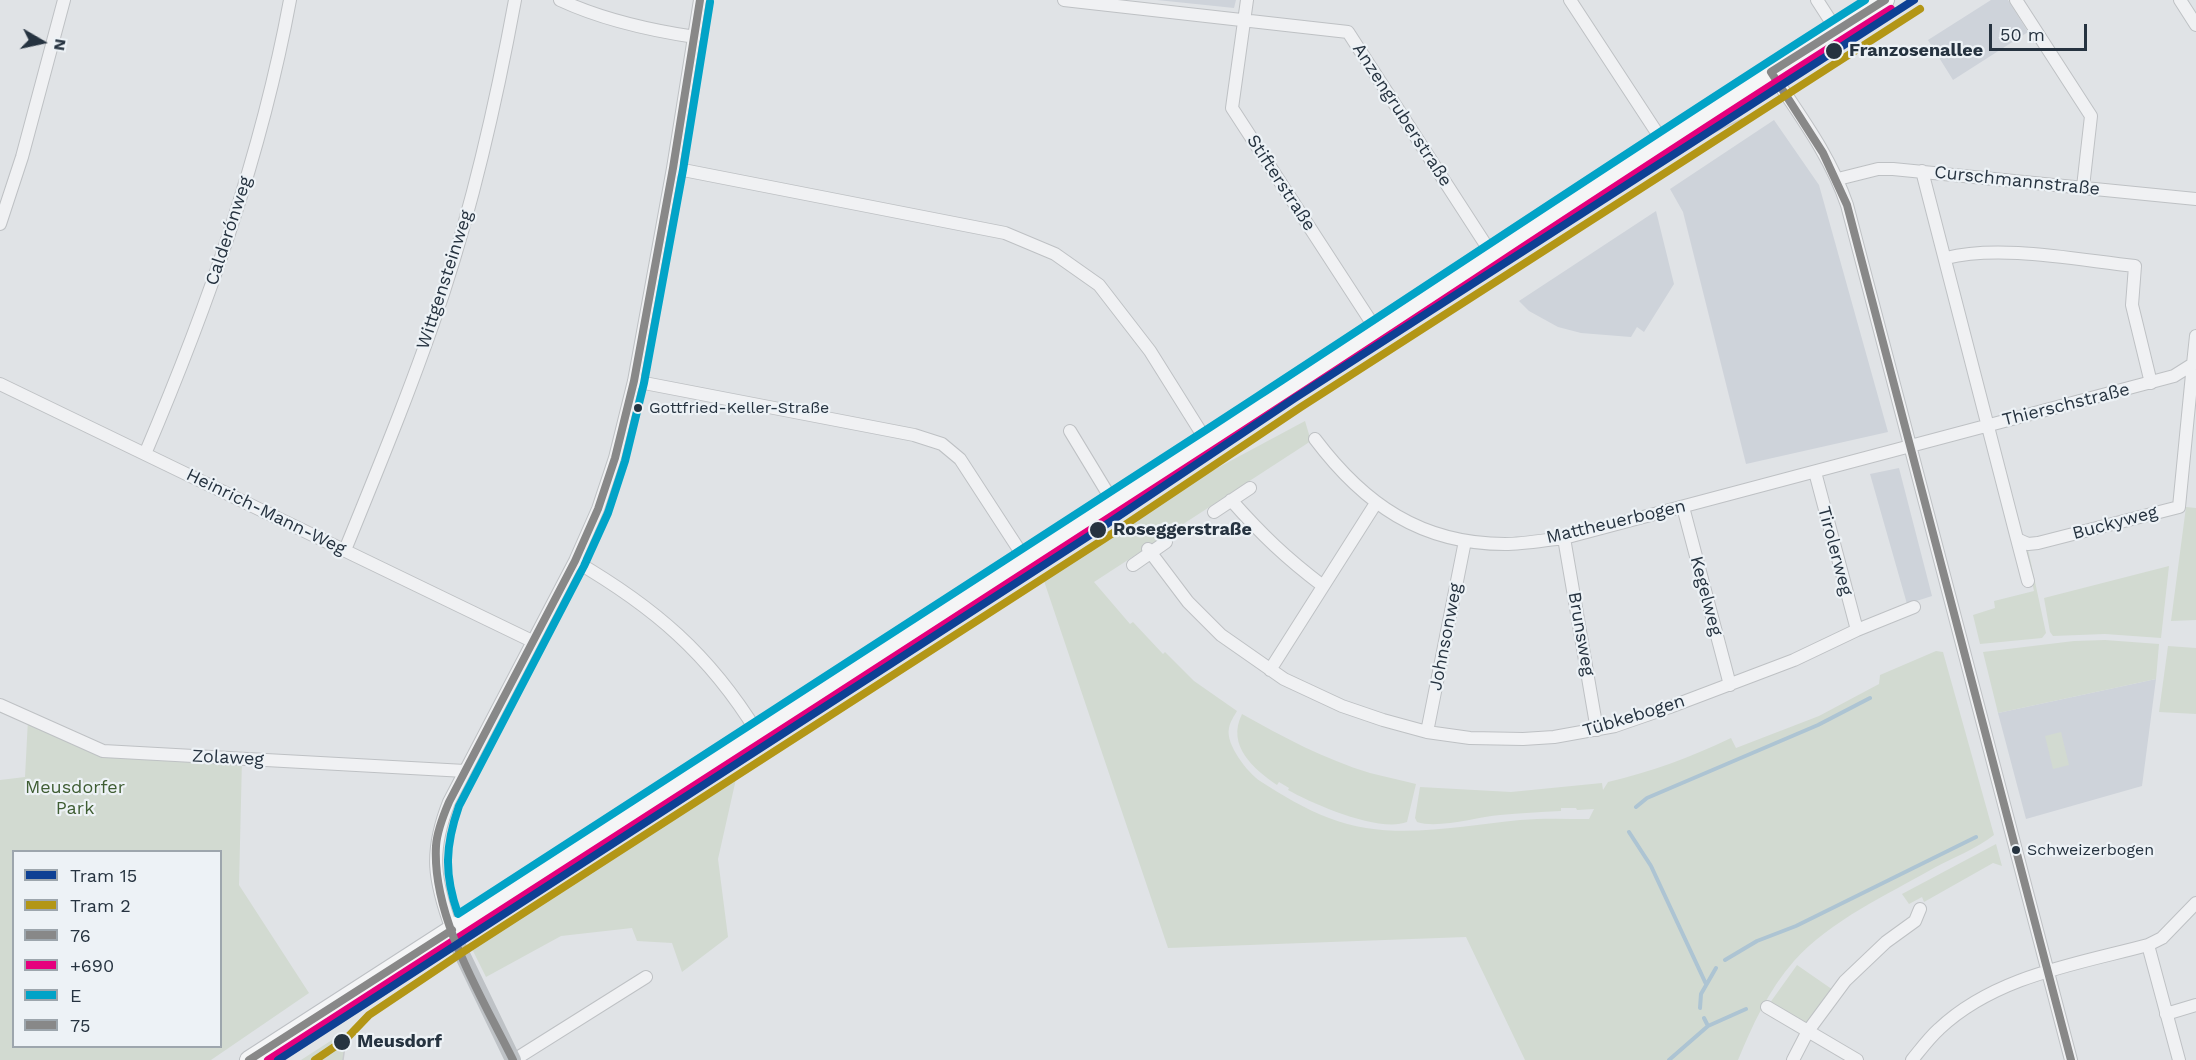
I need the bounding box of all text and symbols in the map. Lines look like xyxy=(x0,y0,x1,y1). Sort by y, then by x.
north arrow xyxy=(12,12,72,72)
scale bar xyxy=(1992,12,2090,50)
text: 50 m xyxy=(2000,24,2045,45)
text: N xyxy=(50,38,71,52)
street label: Anzengruberstraße xyxy=(1348,39,1456,191)
place label: Franzosenallee xyxy=(1849,40,1983,62)
marker: Franzosenallee xyxy=(1824,41,1844,61)
street label: Stifterstraße xyxy=(1242,131,1320,235)
street label: Curschmannstraße xyxy=(1933,162,2101,200)
street label: Calderónweg xyxy=(201,174,257,288)
street label: Wittgensteinweg xyxy=(412,208,478,352)
street label: Thierschstraße xyxy=(2000,379,2132,431)
place label: Gottfried-Keller-Straße xyxy=(649,398,829,418)
marker: Gottfried-Keller-Straße xyxy=(632,402,644,414)
street label: Heinrich-Mann-Weg xyxy=(183,464,349,560)
street label: Mattheuerbogen xyxy=(1544,495,1688,549)
street label: Buckyweg xyxy=(2070,501,2160,545)
street label: Tirolerweg xyxy=(1813,504,1857,598)
place label: Roseggerstraße xyxy=(1113,519,1252,541)
marker: Roseggerstraße xyxy=(1088,520,1108,540)
street label: Kegelweg xyxy=(1685,554,1727,638)
street label: Johnsonweg xyxy=(1425,581,1467,693)
street label: Brunsweg xyxy=(1563,590,1599,678)
street label: Tübkebogen xyxy=(1580,690,1688,742)
street label: Zolaweg xyxy=(192,745,264,771)
park label: Meusdorfer Park xyxy=(25,777,125,820)
place label: Schweizerbogen xyxy=(2027,840,2154,860)
marker: Schweizerbogen xyxy=(2010,844,2022,856)
legend xyxy=(12,850,222,1048)
text: Tram 15 xyxy=(70,865,137,886)
text: Tram 2 xyxy=(70,895,131,916)
text: 76 xyxy=(70,925,91,946)
text: +690 xyxy=(70,955,114,976)
text: E xyxy=(70,985,81,1006)
text: 75 xyxy=(70,1015,91,1036)
place label: Meusdorf xyxy=(357,1031,442,1053)
marker: Meusdorf xyxy=(332,1032,352,1052)

